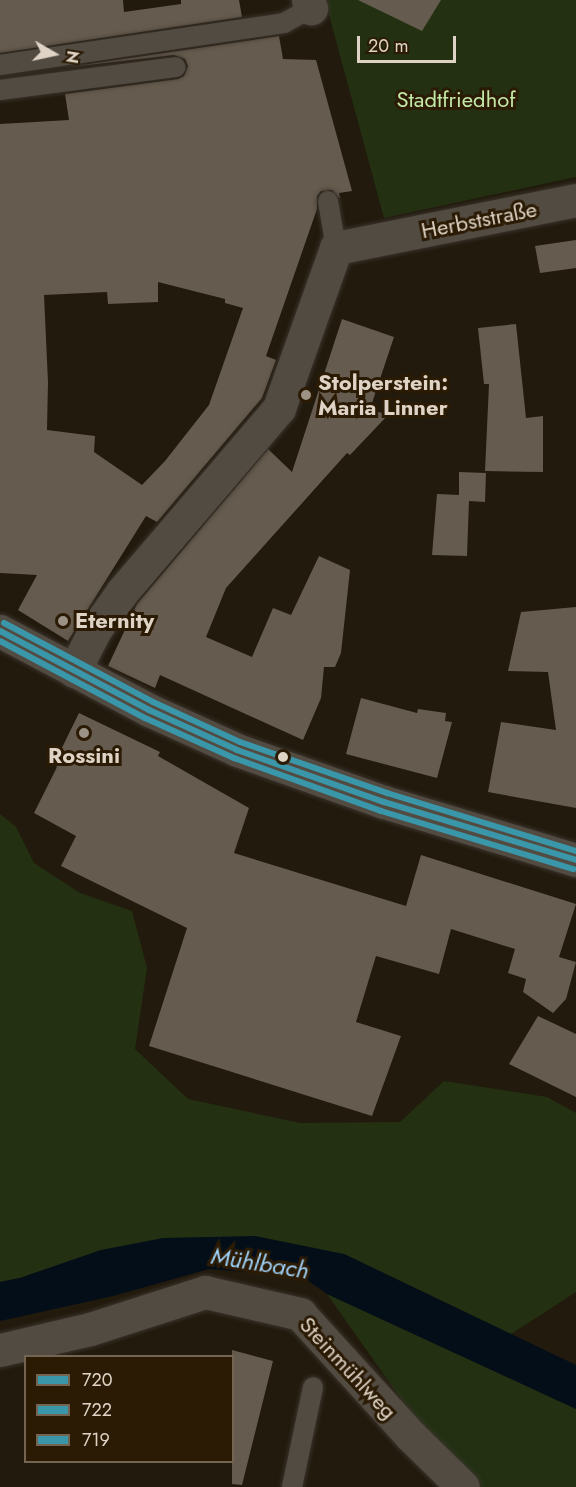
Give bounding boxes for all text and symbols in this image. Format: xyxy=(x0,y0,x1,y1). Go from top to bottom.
north arrow xyxy=(24,24,84,84)
scale bar xyxy=(360,24,459,62)
text: 20 m xyxy=(368,33,408,59)
text: N xyxy=(60,49,85,65)
park label: Stadtfriedhof xyxy=(396,87,516,113)
street label: Herbststraße xyxy=(419,196,539,244)
place label: Stolperstein: Maria Linner xyxy=(318,369,448,420)
marker: Stolperstein: Maria Linner xyxy=(299,388,313,402)
place label: Eternity xyxy=(75,608,154,634)
marker: Eternity xyxy=(56,614,70,628)
marker: Rossini xyxy=(77,726,91,740)
place label: Rossini xyxy=(48,743,120,769)
unlabelled marker xyxy=(277,751,289,763)
water label: Mühlbach xyxy=(209,1241,311,1285)
street label: Steinmühlweg xyxy=(294,1312,402,1424)
legend xyxy=(24,1355,234,1463)
text: 720 xyxy=(82,1367,113,1393)
text: 722 xyxy=(82,1397,112,1423)
text: 719 xyxy=(82,1427,110,1453)

